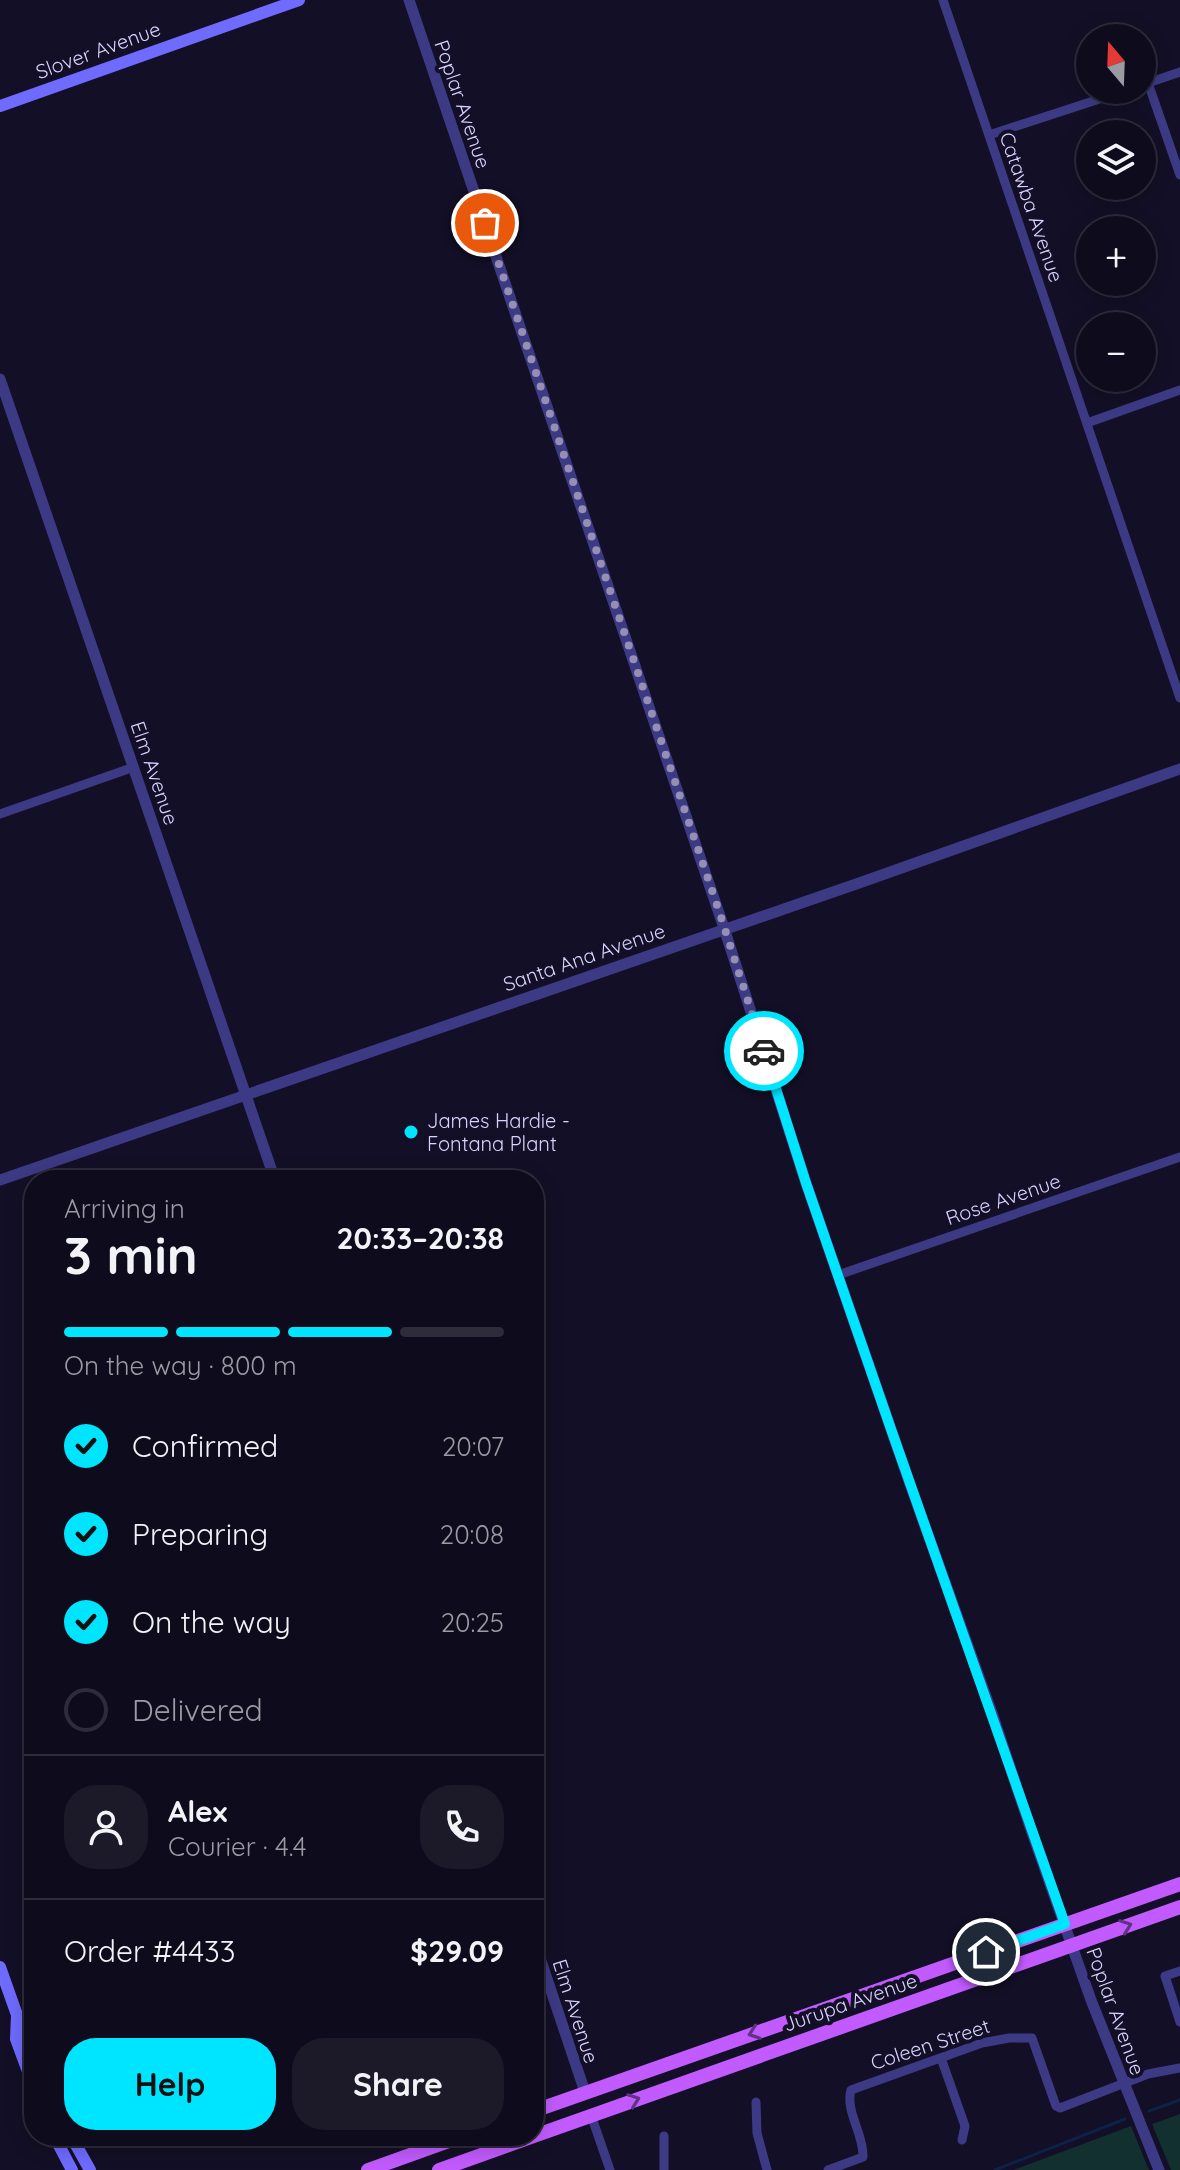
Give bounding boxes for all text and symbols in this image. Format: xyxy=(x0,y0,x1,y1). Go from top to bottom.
street label: Slover Avenue xyxy=(32,16,164,84)
north arrow xyxy=(1076,24,1156,104)
map controls xyxy=(1076,24,1156,392)
street label: Poplar Avenue xyxy=(429,36,497,172)
button: layers xyxy=(1076,120,1156,200)
street label: Catawba Avenue xyxy=(995,129,1069,285)
pin xyxy=(451,189,519,257)
icon: bag xyxy=(463,201,507,245)
button: + xyxy=(1076,216,1156,296)
button: − xyxy=(1076,312,1156,392)
street label: Elm Avenue xyxy=(126,718,184,828)
street label: Santa Ana Avenue xyxy=(500,918,668,996)
courier xyxy=(724,1011,804,1091)
icon: car xyxy=(742,1029,786,1073)
place label: James Hardie - Fontana Plant xyxy=(427,1108,570,1156)
marker: James Hardie - Fontana Plant xyxy=(402,1123,420,1141)
street label: Rose Avenue xyxy=(942,1168,1064,1230)
text: Arriving in xyxy=(64,1192,185,1225)
text: 20:33–20:38 xyxy=(336,1219,504,1257)
text: 3 min xyxy=(64,1222,198,1287)
text: On the way · 800 m xyxy=(64,1349,297,1382)
icon: check xyxy=(64,1424,108,1468)
text: Confirmed xyxy=(132,1427,278,1465)
text: 20:07 xyxy=(442,1430,504,1463)
icon: check xyxy=(64,1512,108,1556)
text: Preparing xyxy=(132,1515,268,1553)
text: 20:08 xyxy=(440,1518,504,1551)
icon: check xyxy=(64,1600,108,1644)
text: On the way xyxy=(132,1603,291,1641)
text: 20:25 xyxy=(441,1606,504,1639)
text: Delivered xyxy=(132,1691,263,1729)
button: person xyxy=(64,1785,148,1869)
button: phone xyxy=(420,1785,504,1869)
text: Alex xyxy=(168,1792,227,1830)
text: Courier · 4.4 xyxy=(168,1830,306,1863)
pin xyxy=(952,1918,1020,1986)
one-way arrow xyxy=(1118,1919,1132,1936)
icon: home xyxy=(964,1930,1008,1974)
text: Order #4433 xyxy=(64,1932,235,1970)
text: $29.09 xyxy=(410,1932,504,1970)
street label: Poplar Avenue xyxy=(1081,1944,1151,2078)
street label: Elm Avenue xyxy=(547,1956,605,2066)
street label: Jurupa Avenue xyxy=(780,1967,920,2037)
street label: Coleen Street xyxy=(867,2013,993,2075)
one-way arrow xyxy=(748,2024,762,2040)
button: Help xyxy=(64,2038,276,2130)
button: Share xyxy=(292,2038,504,2130)
one-way arrow xyxy=(626,2093,640,2110)

